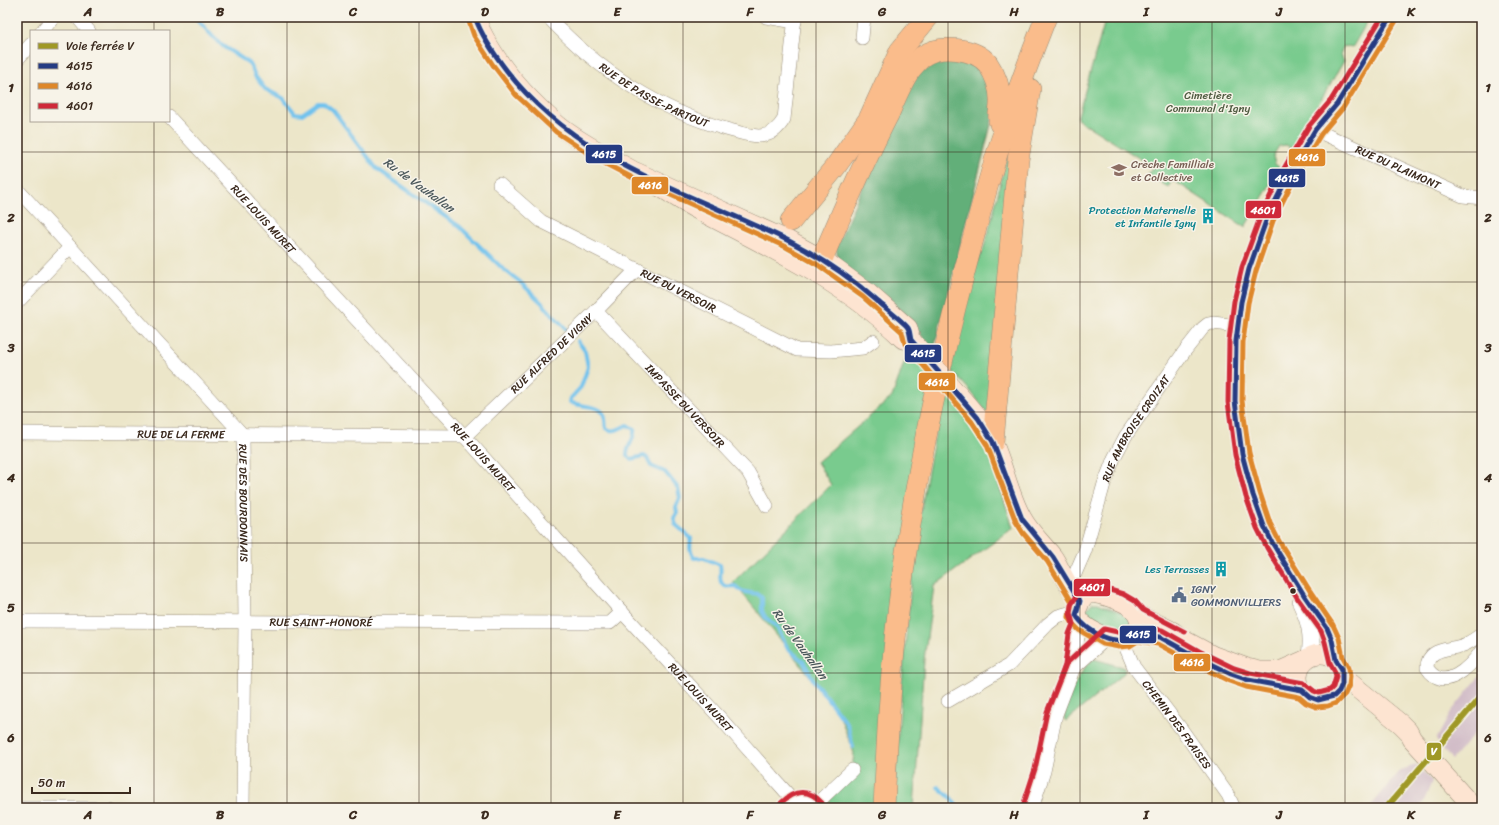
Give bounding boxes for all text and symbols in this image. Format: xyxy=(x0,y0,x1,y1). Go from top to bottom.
text: A xyxy=(83,0,92,23)
text: B xyxy=(216,0,225,23)
text: C xyxy=(348,0,358,23)
text: D xyxy=(481,0,489,23)
text: E xyxy=(613,0,622,23)
text: F xyxy=(745,0,754,23)
text: G xyxy=(877,0,887,23)
text: H xyxy=(1008,0,1019,23)
text: I xyxy=(1142,0,1150,23)
text: J xyxy=(1275,0,1283,23)
text: K xyxy=(1406,0,1416,23)
legend xyxy=(30,30,170,122)
text: Voie ferrée V xyxy=(66,35,135,57)
text: 4615 xyxy=(66,55,93,77)
street label: RUE DE PASSE-PARTOUT xyxy=(595,58,712,133)
text: 4616 xyxy=(66,75,92,97)
text: 1 xyxy=(8,76,14,99)
text: 1 xyxy=(1485,76,1491,99)
park label: Cimetière Communal d'Igny xyxy=(1166,86,1250,118)
text: 4601 xyxy=(66,95,93,117)
street label: RUE DU PLAIMONT xyxy=(1352,140,1445,195)
line badge: 4615 xyxy=(585,144,623,164)
text: 4615 xyxy=(591,145,617,164)
line badge: 4616 xyxy=(1288,148,1326,167)
text: 4616 xyxy=(1294,148,1319,167)
water label: Ru de Vauhallan xyxy=(379,152,461,219)
place label: Crèche Familliale et Collective xyxy=(1131,155,1215,187)
school or university icon: Crèche Familliale et Collective xyxy=(1110,161,1128,179)
line badge: 4615 xyxy=(1268,168,1306,188)
text: 4615 xyxy=(1274,169,1300,188)
line badge: 4616 xyxy=(631,176,669,195)
text: 4616 xyxy=(637,176,662,195)
street label: RUE LOUIS MURET xyxy=(226,180,301,259)
line badge: 4601 xyxy=(1245,200,1282,219)
place label: Protection Maternelle et Infantile Igny xyxy=(1089,201,1196,233)
text: 4601 xyxy=(1250,201,1276,220)
text: 2 xyxy=(6,206,15,229)
text: 2 xyxy=(1483,206,1492,229)
building icon: Protection Maternelle et Infantile Igny xyxy=(1199,207,1217,225)
street label: RUE DU VERSOIR xyxy=(637,264,720,318)
street label: RUE ALFRED DE VIGNY xyxy=(506,308,599,398)
text: 3 xyxy=(6,336,15,359)
text: 3 xyxy=(1483,336,1492,359)
line badge: 4615 xyxy=(904,344,942,363)
text: 4615 xyxy=(910,344,936,363)
street label: IMPASSE DU VERSOIR xyxy=(640,359,730,453)
street label: RUE AMBROISE CROIZAT xyxy=(1097,371,1176,485)
line badge: 4616 xyxy=(918,372,956,391)
text: 4616 xyxy=(924,373,949,392)
street label: RUE LOUIS MURET xyxy=(446,418,520,497)
street label: RUE DE LA FERME xyxy=(137,425,226,444)
street label: RUE DES BOURDONNAIS xyxy=(233,444,253,562)
text: 4 xyxy=(6,466,16,489)
text: 4 xyxy=(1483,466,1493,489)
place label: Les Terrasses xyxy=(1145,560,1209,579)
building icon: Les Terrasses xyxy=(1212,560,1230,578)
line badge: 4601 xyxy=(1073,578,1111,597)
text: 4601 xyxy=(1079,578,1105,597)
place label: IGNY GOMMONVILLIERS xyxy=(1190,580,1281,612)
public building icon: IGNY GOMMONVILLIERS xyxy=(1170,586,1188,604)
unlabelled marker xyxy=(1288,586,1298,596)
text: 5 xyxy=(7,596,15,619)
text: 5 xyxy=(1484,596,1492,619)
water label: Ru de Vauhallan xyxy=(767,604,834,686)
street label: RUE SAINT-HONORÉ xyxy=(269,613,373,632)
line badge: 4615 xyxy=(1119,625,1157,644)
text: 4615 xyxy=(1125,625,1151,644)
line badge: 4616 xyxy=(1173,653,1211,672)
text: 4616 xyxy=(1179,653,1204,672)
street label: RUE LOUIS MURET xyxy=(663,658,738,737)
street label: CHEMIN DES FRAISES xyxy=(1137,676,1216,774)
text: 6 xyxy=(6,726,15,749)
text: 6 xyxy=(1483,726,1492,749)
line badge: V xyxy=(1426,742,1442,761)
text: V xyxy=(1431,742,1438,761)
scale bar xyxy=(32,769,130,795)
text: 50 m xyxy=(38,772,65,794)
text: A xyxy=(83,803,92,825)
text: B xyxy=(216,803,225,825)
text: C xyxy=(348,803,358,825)
text: D xyxy=(481,803,489,825)
text: E xyxy=(613,803,622,825)
text: F xyxy=(745,803,754,825)
text: G xyxy=(877,803,887,825)
text: H xyxy=(1008,803,1019,825)
text: I xyxy=(1142,803,1150,825)
text: J xyxy=(1275,803,1283,825)
text: K xyxy=(1406,803,1416,825)

